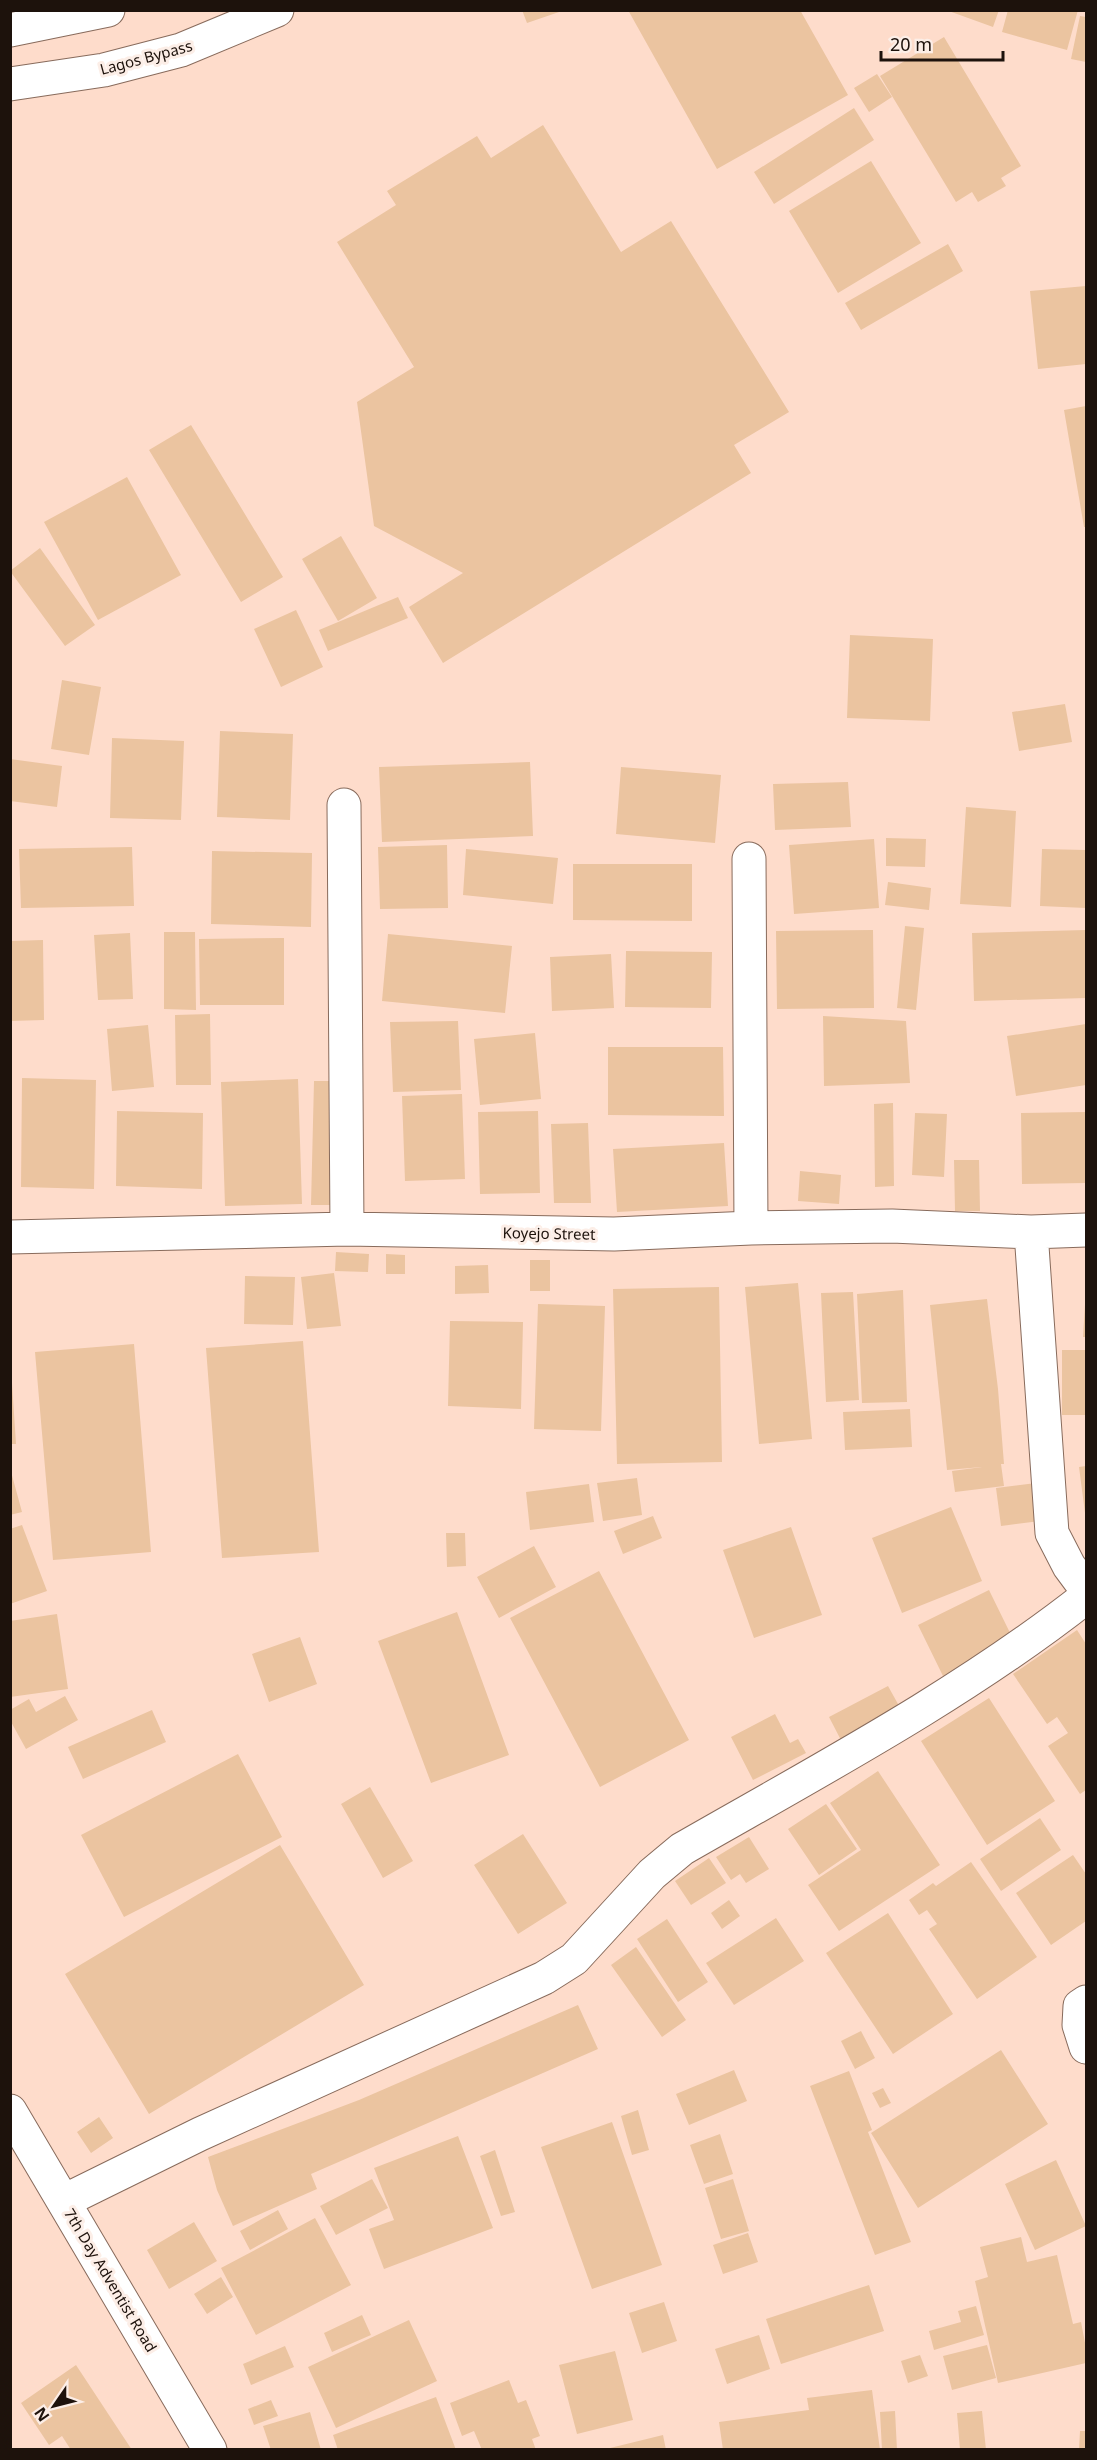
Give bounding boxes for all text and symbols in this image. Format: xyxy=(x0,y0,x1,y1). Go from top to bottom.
scale bar xyxy=(881,24,1002,62)
text: 20 m xyxy=(890,32,932,56)
street label: Lagos Bypass xyxy=(97,35,195,79)
street label: Koyejo Street xyxy=(502,1222,596,1244)
street label: 7th Day Adventist Road xyxy=(60,2205,162,2355)
north arrow xyxy=(24,2376,84,2436)
text: N xyxy=(29,2403,54,2426)

